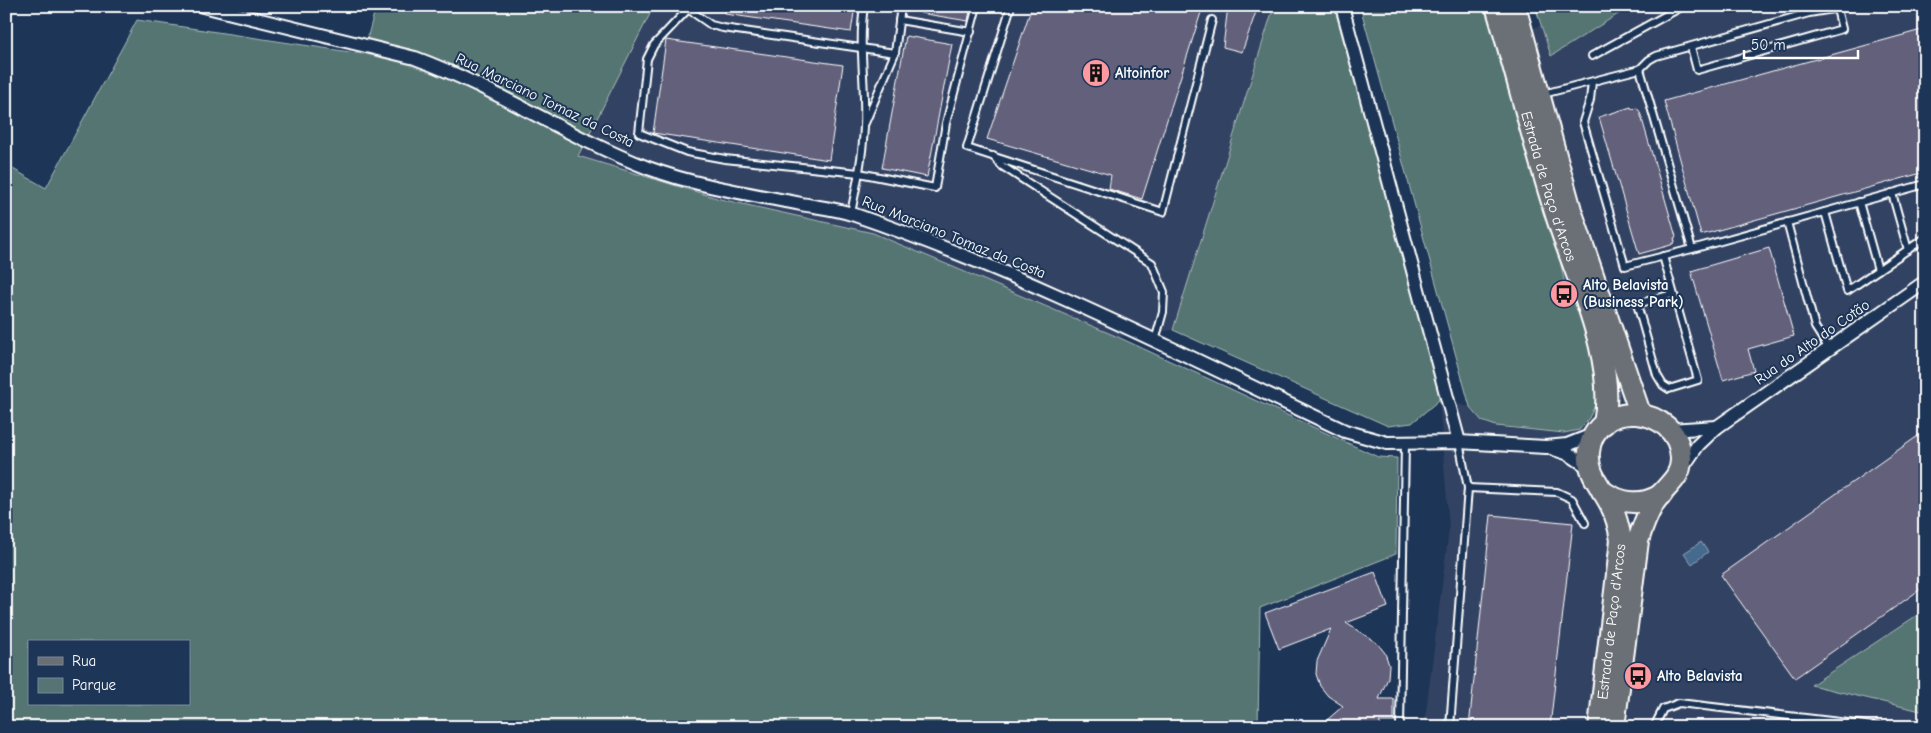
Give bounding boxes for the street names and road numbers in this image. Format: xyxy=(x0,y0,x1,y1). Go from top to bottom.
street label: Rua Marciano Tomaz da Costa xyxy=(453,49,637,151)
street label: Estrada de Paço d'Arcos xyxy=(1517,109,1580,264)
street label: Rua Marciano Tomaz da Costa xyxy=(860,192,1048,282)
street label: Rua do Alto do Cotão xyxy=(1751,295,1873,389)
street label: Estrada de Paço d'Arcos xyxy=(1593,543,1629,700)

